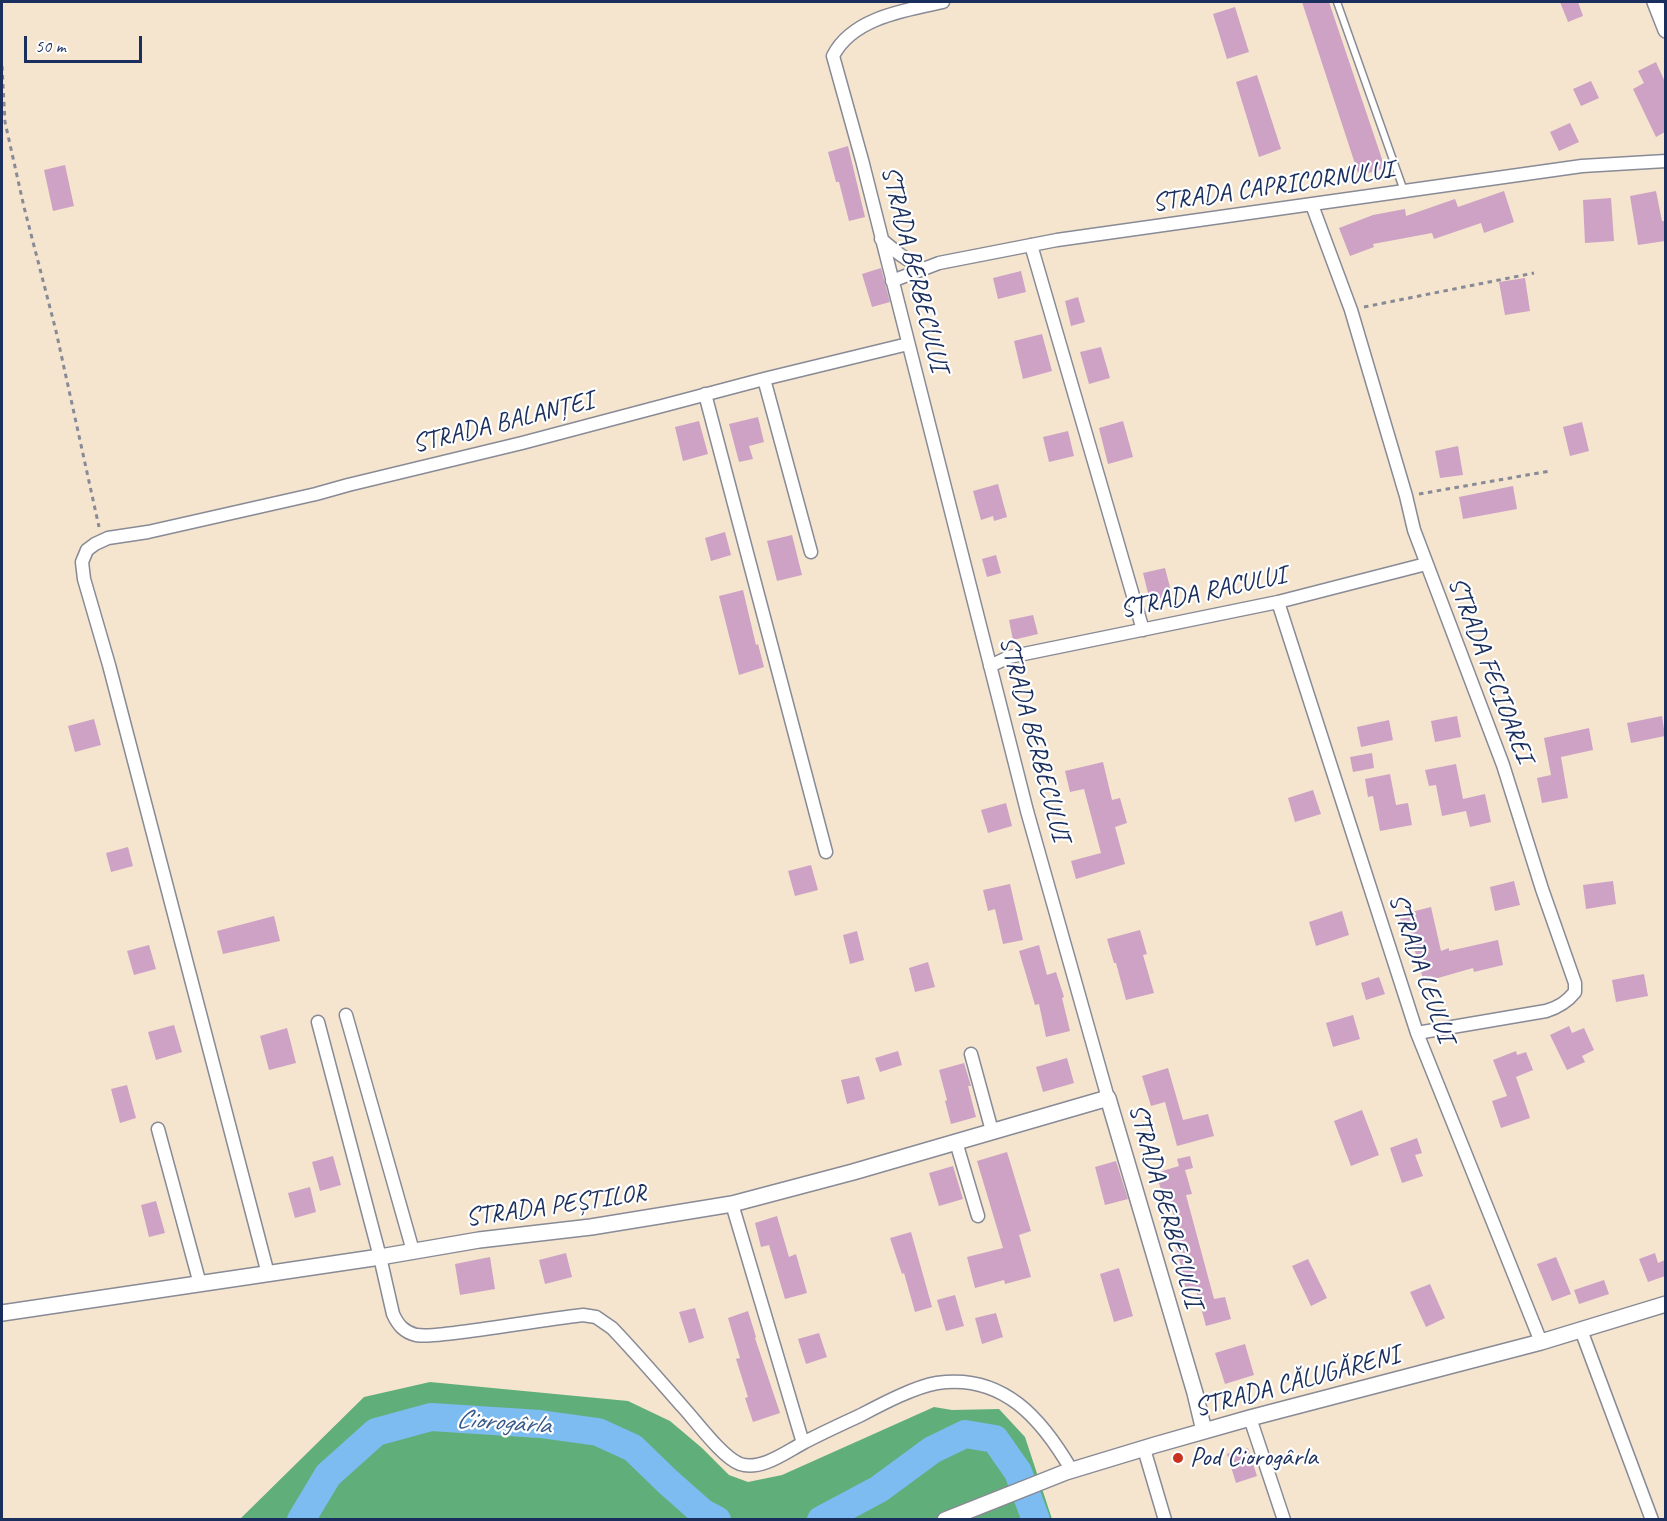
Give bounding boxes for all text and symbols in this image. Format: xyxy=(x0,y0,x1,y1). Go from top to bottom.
scale bar xyxy=(27,24,146,62)
text: 50 m xyxy=(35,35,66,57)
street label: STRADA CAPRICORNULUI xyxy=(1150,155,1396,219)
street label: STRADA BERBECULUI xyxy=(873,163,955,375)
street label: STRADA BALANȚEI xyxy=(409,385,597,461)
street label: STRADA RACULUI xyxy=(1117,560,1289,626)
street label: STRADA FECIOAREI xyxy=(1440,573,1540,767)
street label: STRADA BERBECULUI xyxy=(992,633,1076,845)
street label: STRADA LEULUI xyxy=(1381,890,1461,1046)
street label: STRADA BERBECULUI xyxy=(1121,1101,1209,1311)
street label: STRADA PEȘTILOR xyxy=(464,1178,648,1234)
street label: STRADA CĂLUGĂRENI xyxy=(1191,1340,1403,1424)
water label: Ciorogârla xyxy=(455,1404,551,1442)
place label: Pod Ciorogârla xyxy=(1190,1442,1318,1474)
marker: Pod Ciorogârla xyxy=(1171,1451,1185,1465)

